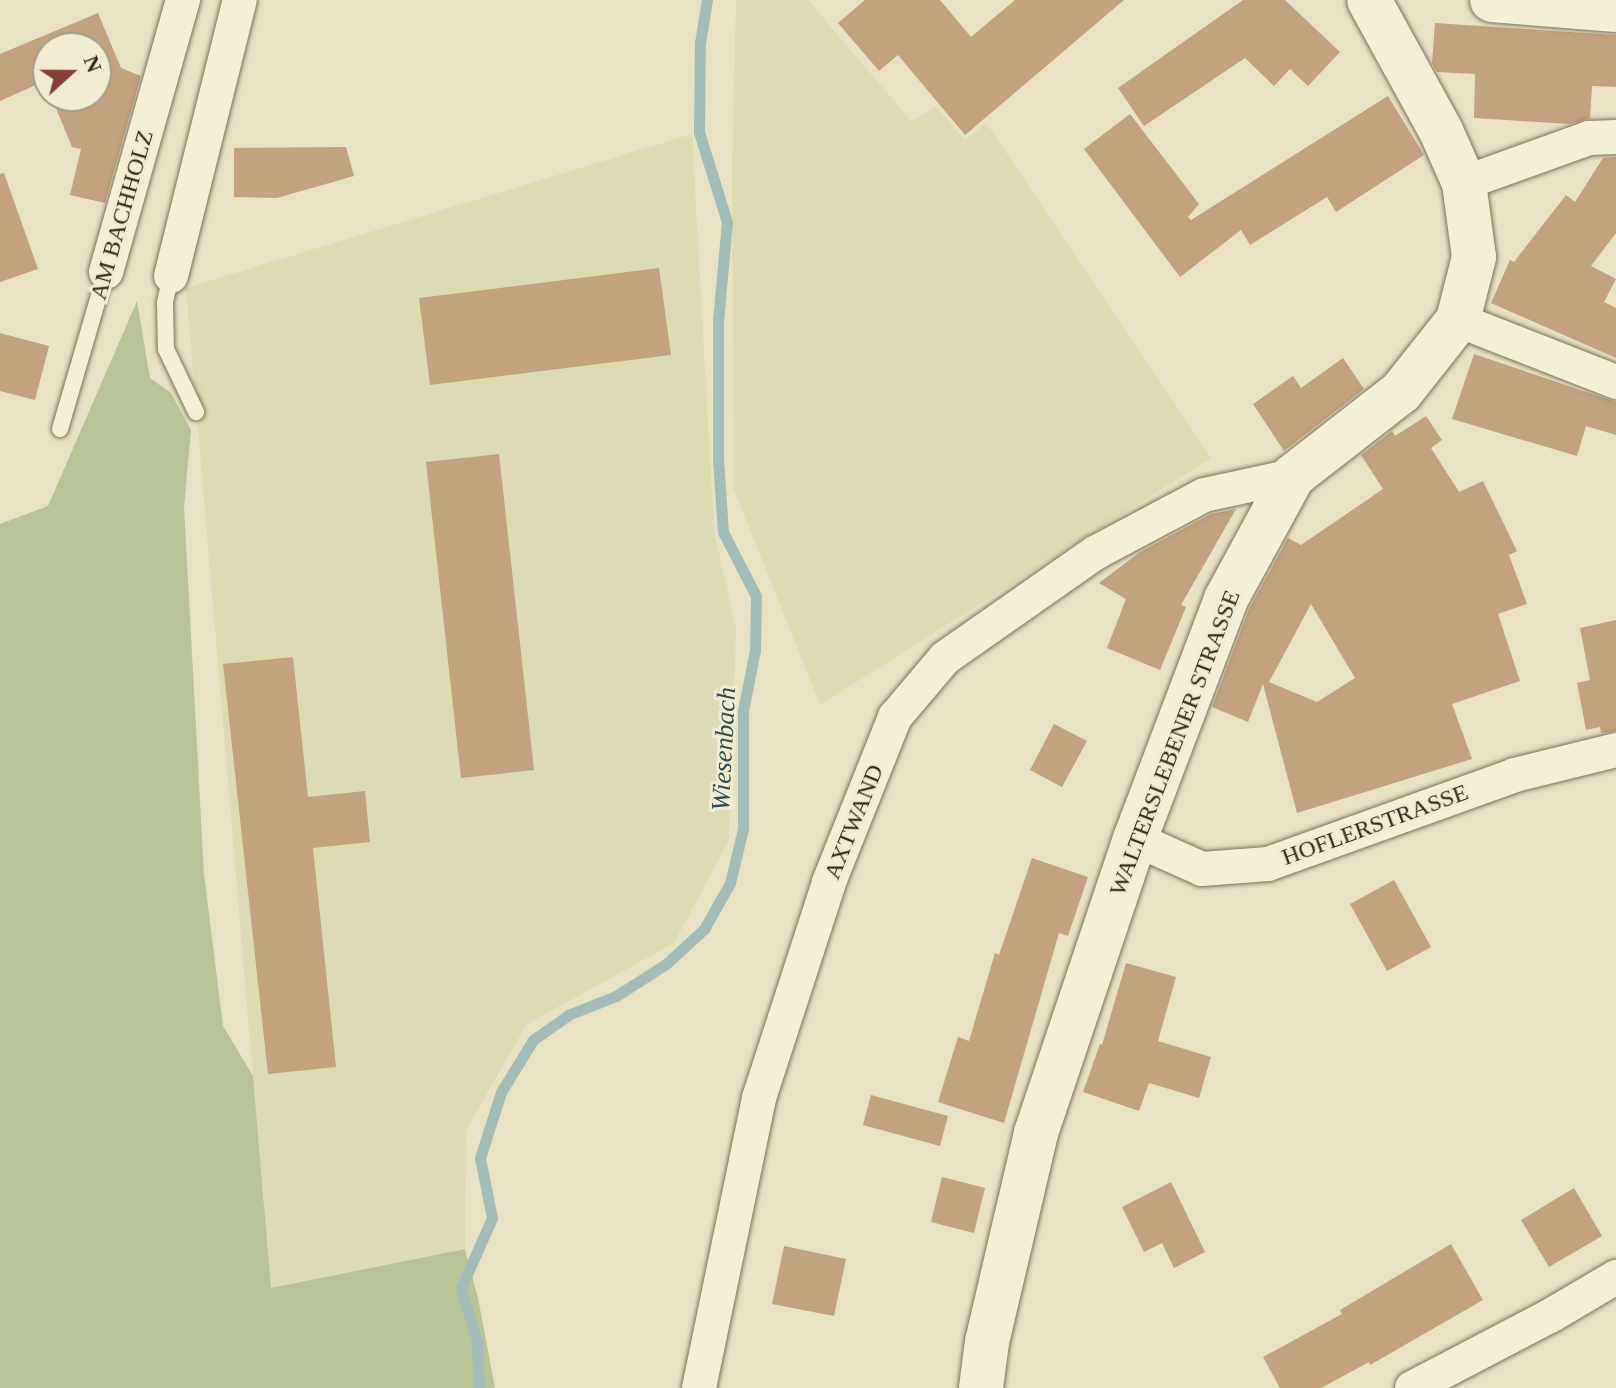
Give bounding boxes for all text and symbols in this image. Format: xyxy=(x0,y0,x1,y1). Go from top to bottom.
north arrow xyxy=(32,32,112,112)
text: N xyxy=(78,52,108,76)
street label: AM BACHHOLZ xyxy=(84,127,160,303)
street label: WALTERSLEBENER STRASSE xyxy=(1103,586,1247,900)
water label: Wiesenbach xyxy=(705,686,743,812)
street label: AXTWAND xyxy=(818,760,890,884)
street label: HOFLERSTRASSE xyxy=(1278,778,1472,872)

